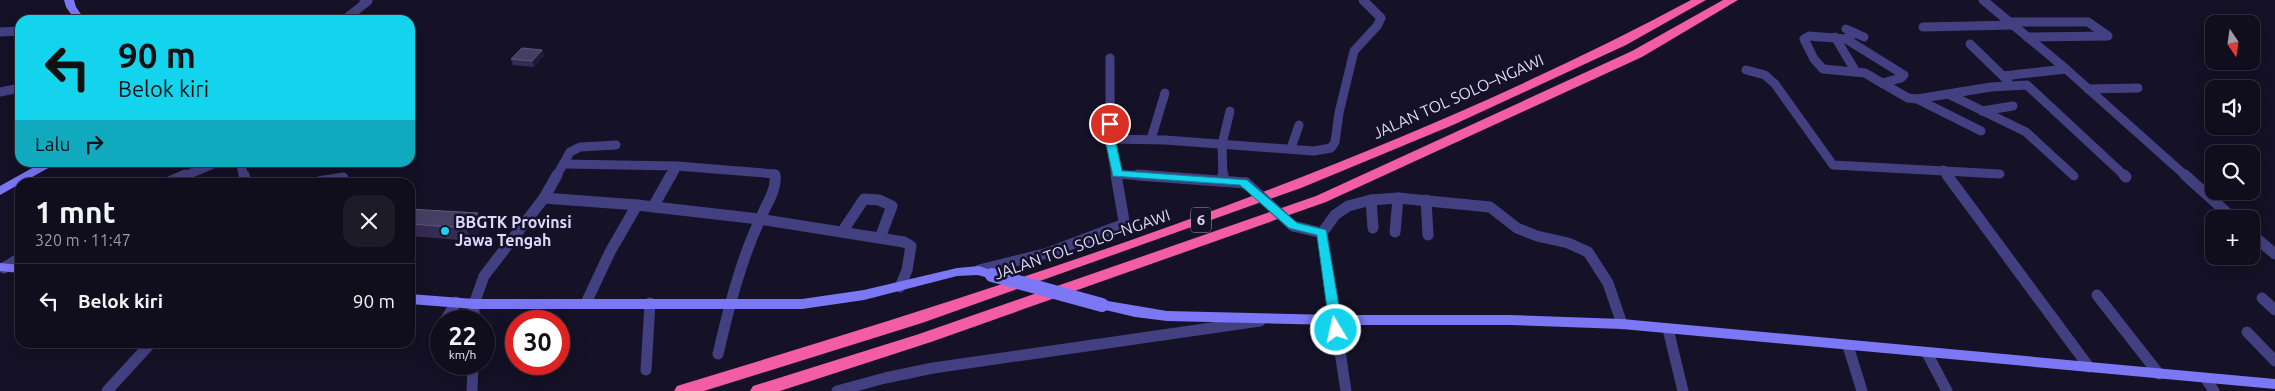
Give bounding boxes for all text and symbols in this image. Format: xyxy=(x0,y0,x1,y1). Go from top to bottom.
north arrow xyxy=(2205,15,2260,70)
map controls xyxy=(2205,15,2260,265)
icon: left xyxy=(35,35,100,100)
text: 90 m xyxy=(118,35,196,75)
street label: JALAN TOL SOLO–NGAWI xyxy=(1370,50,1546,142)
text: Belok kiri xyxy=(118,76,209,101)
button: sound xyxy=(2205,80,2260,135)
pin xyxy=(1089,103,1131,145)
icon: arrive xyxy=(1096,110,1124,138)
icon: right xyxy=(80,130,108,158)
text: Lalu xyxy=(35,133,70,155)
button: search xyxy=(2205,145,2260,200)
text: 1 mnt xyxy=(35,195,115,229)
button: close xyxy=(343,195,395,247)
street label: JALAN TOL SOLO–NGAWI xyxy=(992,205,1172,283)
road number: 6 xyxy=(1191,208,1211,232)
button: + xyxy=(2205,210,2260,265)
place label: BBGTK Provinsi Jawa Tengah xyxy=(455,213,572,249)
marker: BBGTK Provinsi Jawa Tengah xyxy=(439,225,451,237)
text: 320 m · 11:47 xyxy=(35,231,131,249)
icon: left xyxy=(35,287,63,315)
text: Belok kiri xyxy=(78,290,163,312)
text: 90 m xyxy=(353,290,395,312)
position arrow xyxy=(1309,303,1361,355)
speed limit sign: 30 xyxy=(505,310,570,375)
text: 22 xyxy=(448,322,477,350)
text: km/h xyxy=(449,348,476,361)

